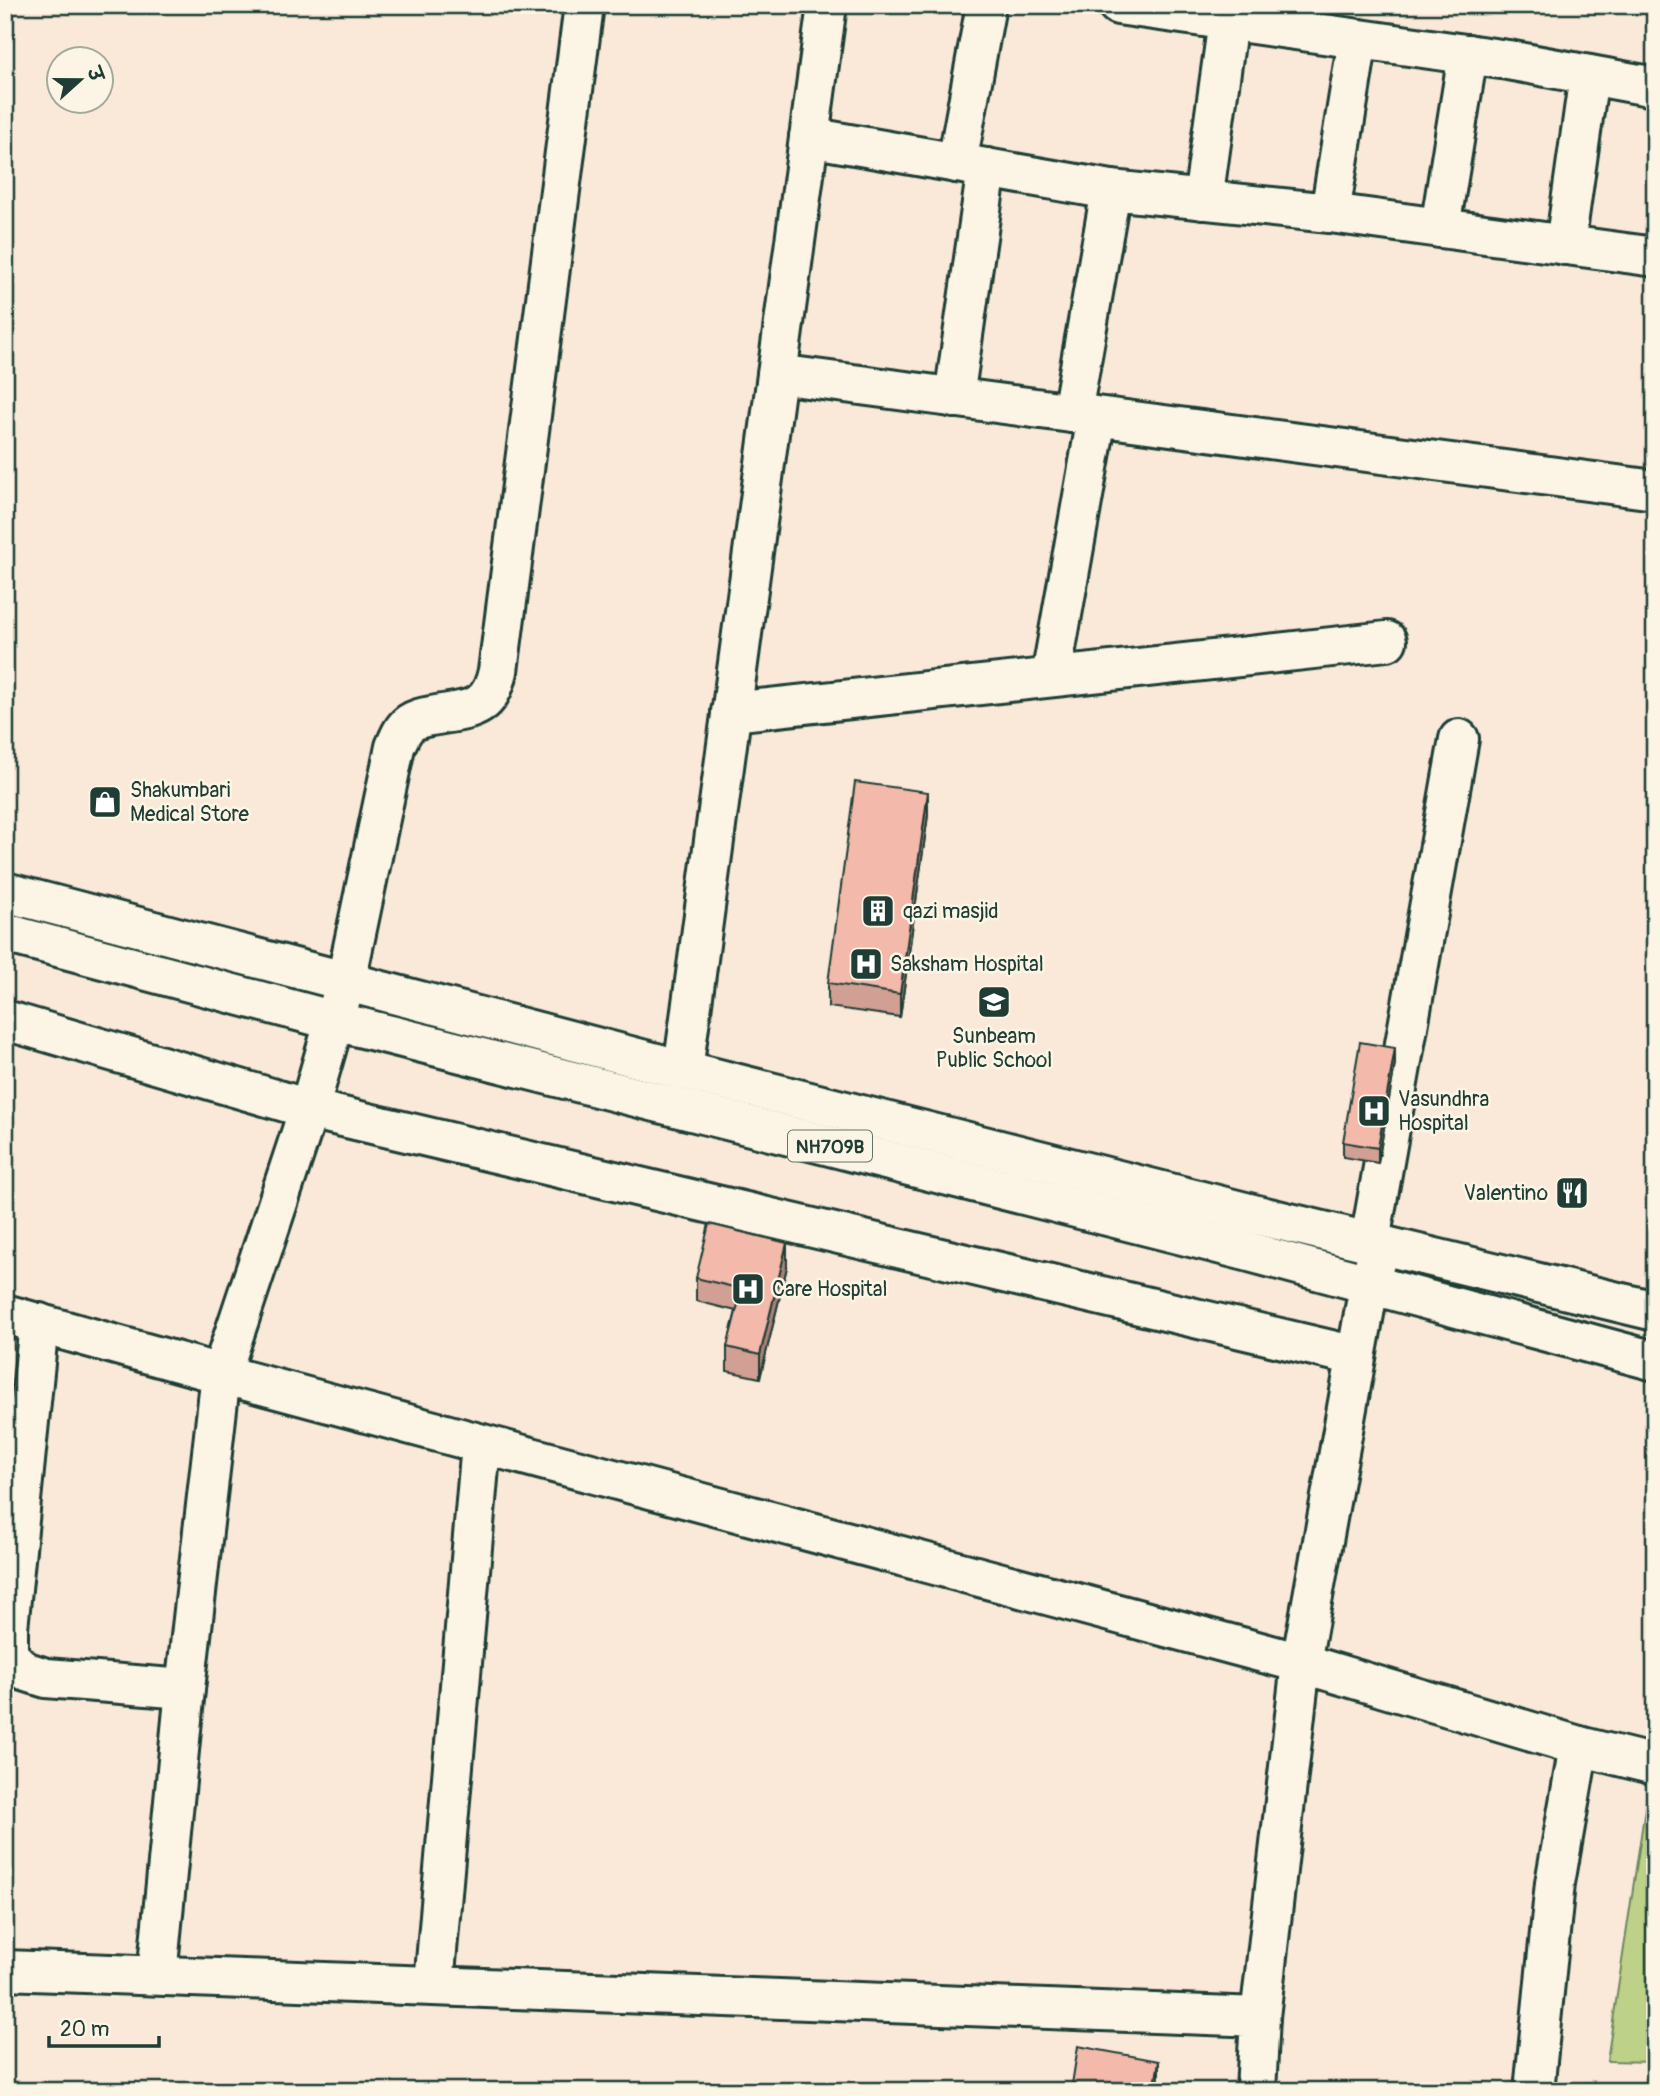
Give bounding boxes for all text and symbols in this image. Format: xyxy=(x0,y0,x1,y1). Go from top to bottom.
north arrow xyxy=(46,46,116,116)
text: उ xyxy=(81,62,109,87)
place label: Shakumbari Medical Store xyxy=(130,777,250,828)
shop icon: Shakumbari Medical Store xyxy=(86,783,124,821)
building icon: qazi masjid xyxy=(859,892,897,930)
place label: qazi masjid xyxy=(903,898,999,925)
hospital icon: Saksham Hospital xyxy=(847,945,885,983)
place label: Saksham Hospital xyxy=(890,951,1044,978)
school or university icon: Sunbeam Public School xyxy=(975,983,1013,1021)
place label: Sunbeam Public School xyxy=(936,1023,1052,1074)
place label: Vasundhra Hospital xyxy=(1398,1086,1489,1137)
hospital icon: Vasundhra Hospital xyxy=(1355,1092,1393,1130)
road number: NH709B xyxy=(788,1130,872,1162)
restaurant icon: Valentino xyxy=(1553,1174,1591,1212)
place label: Valentino xyxy=(1463,1180,1548,1207)
hospital icon: Care Hospital xyxy=(729,1270,767,1308)
place label: Care Hospital xyxy=(772,1276,888,1303)
scale bar xyxy=(49,2005,159,2049)
text: 20 m xyxy=(60,2016,109,2043)

